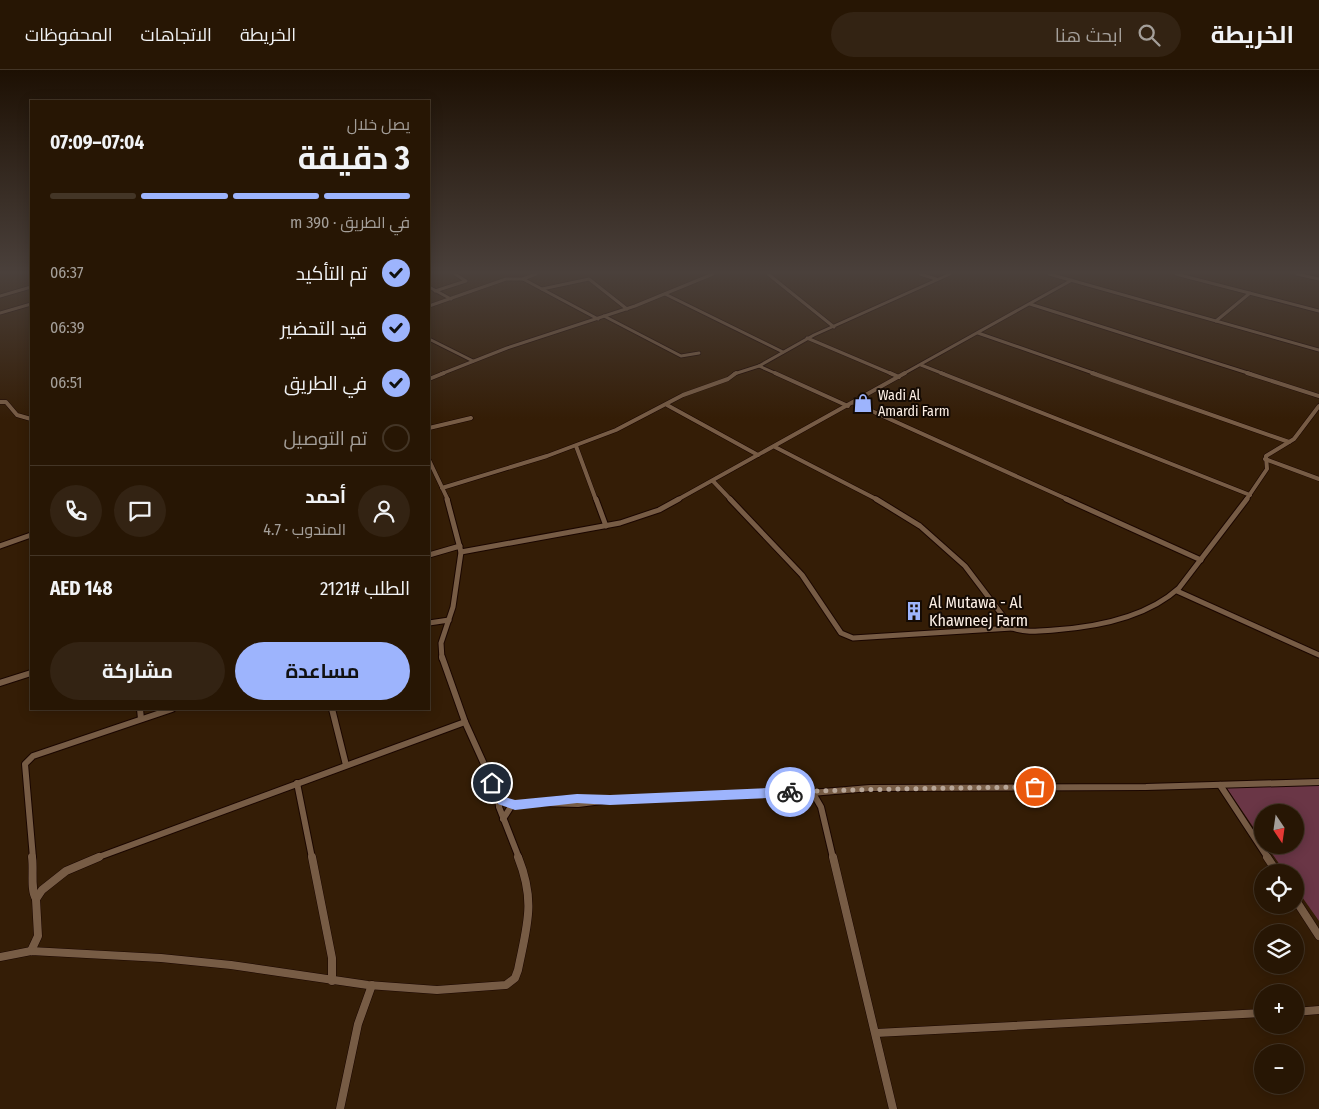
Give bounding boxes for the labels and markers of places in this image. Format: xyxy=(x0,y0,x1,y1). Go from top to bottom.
place label: Wadi Al Amardi Farm xyxy=(878,387,950,420)
shop icon: Wadi Al Amardi Farm xyxy=(852,392,874,414)
place label: Al Mutawa - Al Khawneej Farm xyxy=(929,593,1028,630)
building icon: Al Mutawa - Al Khawneej Farm xyxy=(903,600,925,622)
pin xyxy=(471,762,513,804)
pin xyxy=(1014,766,1056,808)

